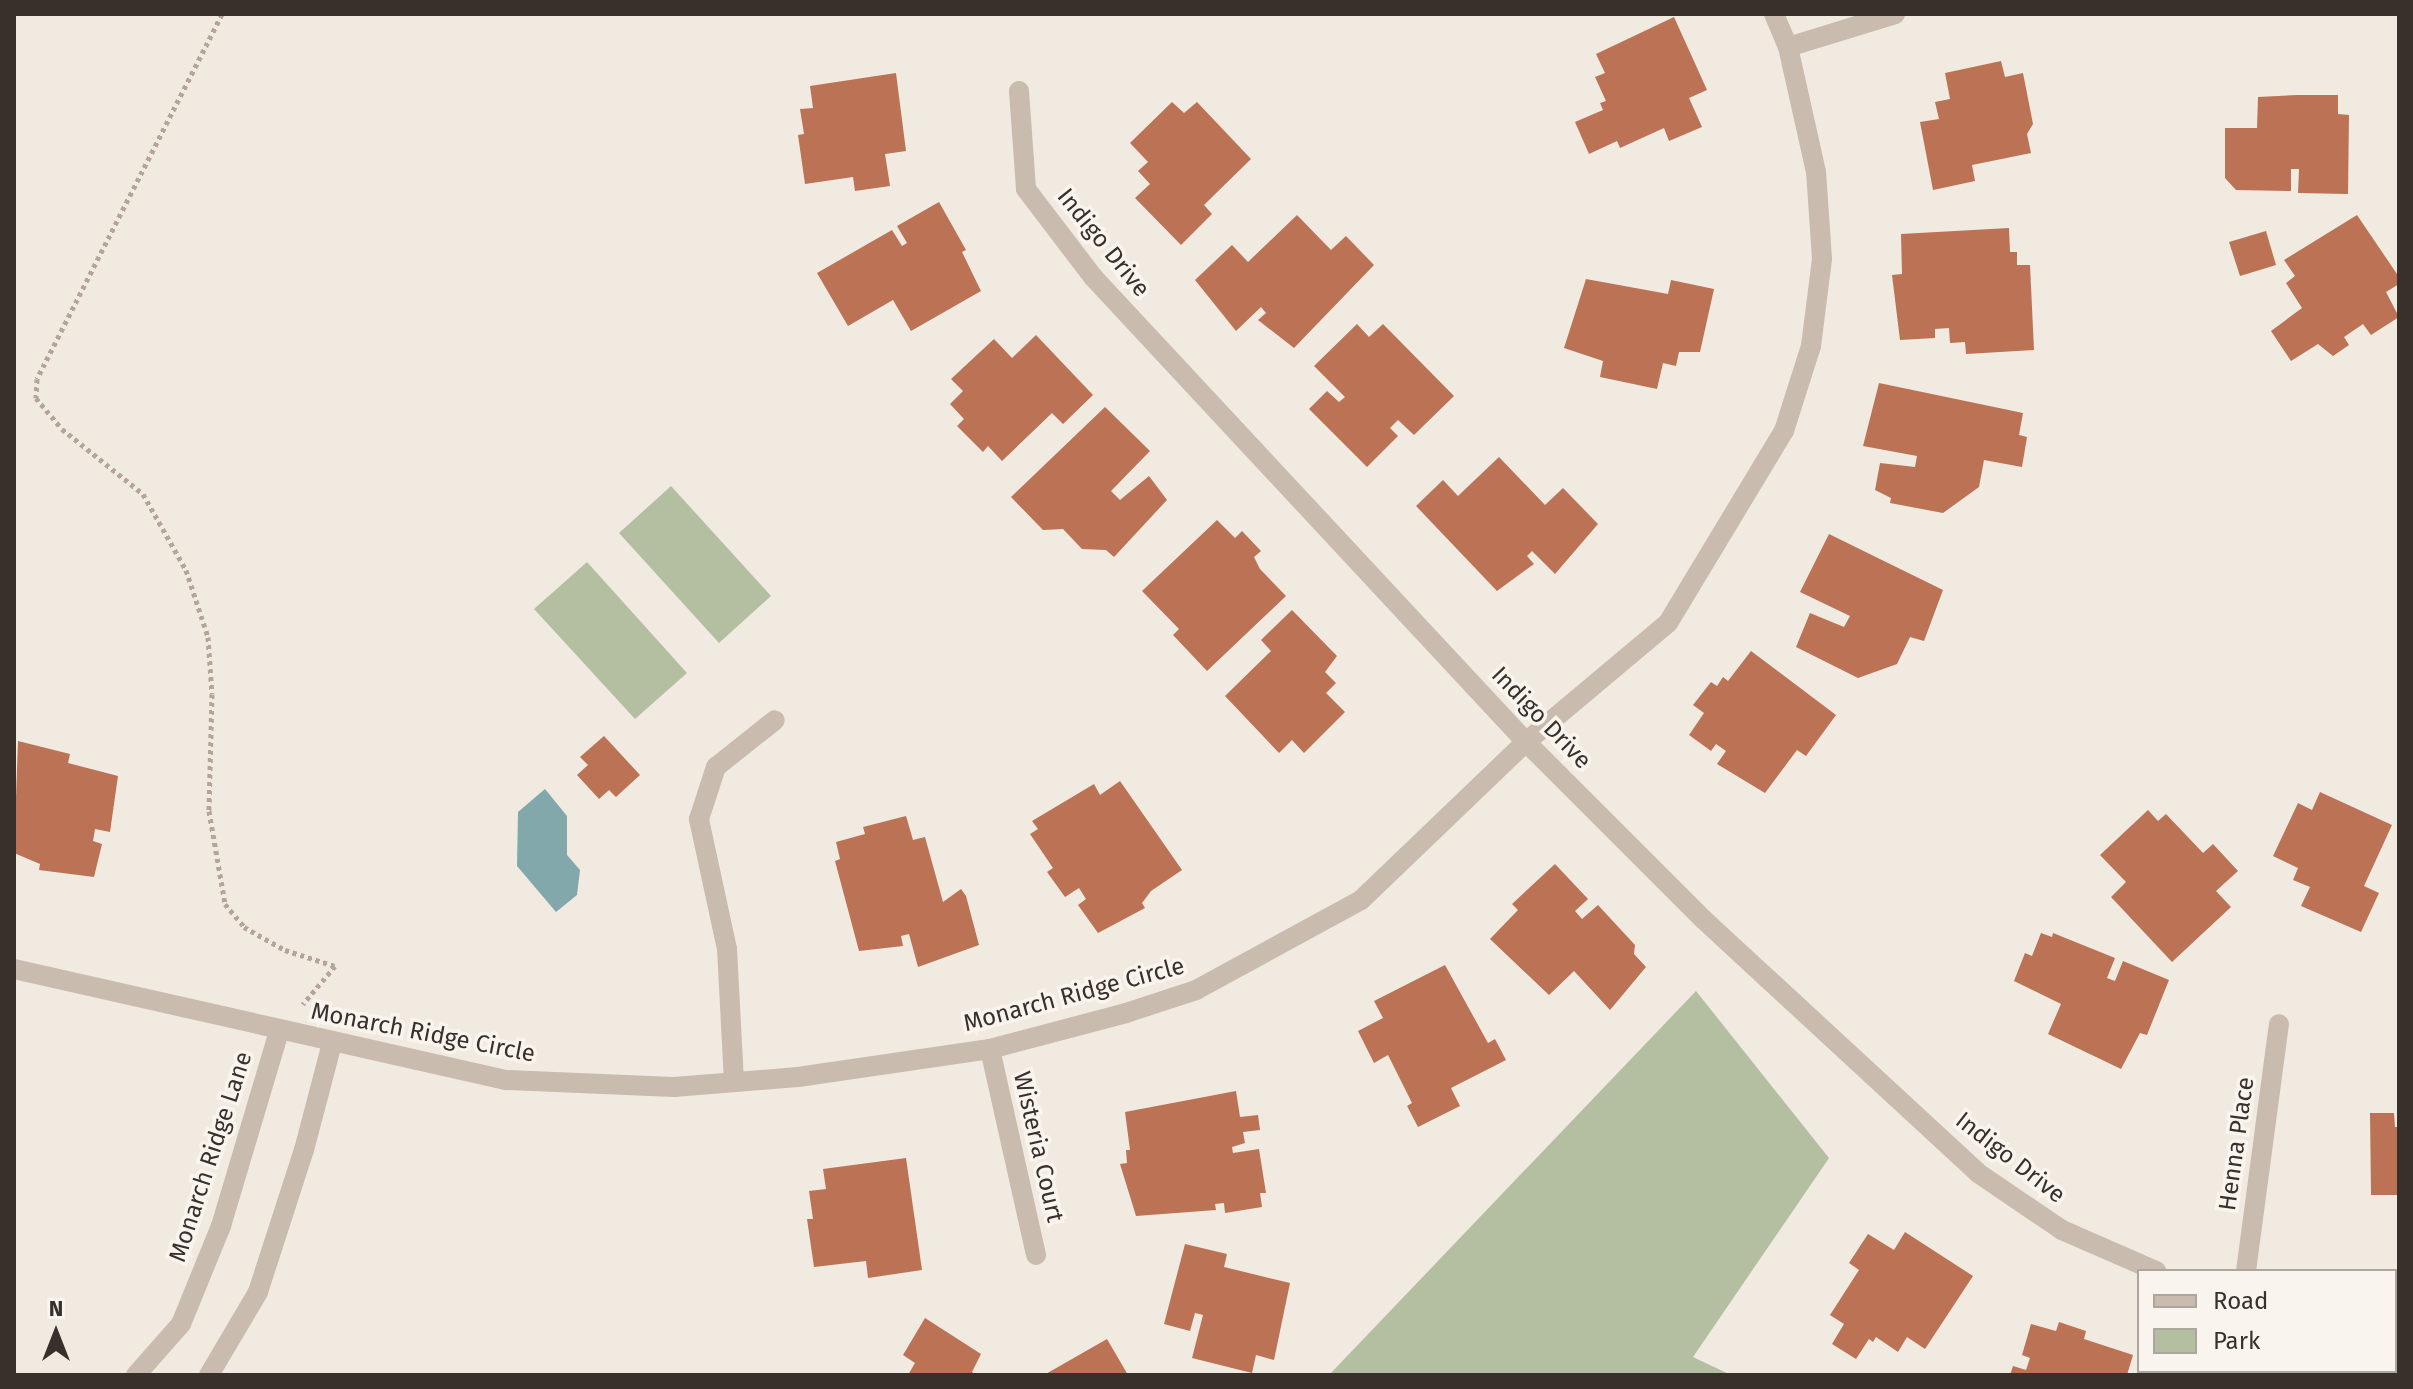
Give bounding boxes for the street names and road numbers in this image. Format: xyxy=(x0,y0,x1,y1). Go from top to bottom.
street label: Indigo Drive xyxy=(1051,183,1155,303)
street label: Indigo Drive xyxy=(1485,661,1597,775)
street label: Monarch Ridge Circle xyxy=(960,952,1188,1038)
street label: Monarch Ridge Circle xyxy=(309,997,537,1069)
street label: Monarch Ridge Lane xyxy=(163,1048,259,1266)
street label: Wisteria Court xyxy=(1007,1069,1069,1225)
street label: Henna Place xyxy=(2213,1075,2261,1213)
street label: Indigo Drive xyxy=(1950,1106,2070,1210)

